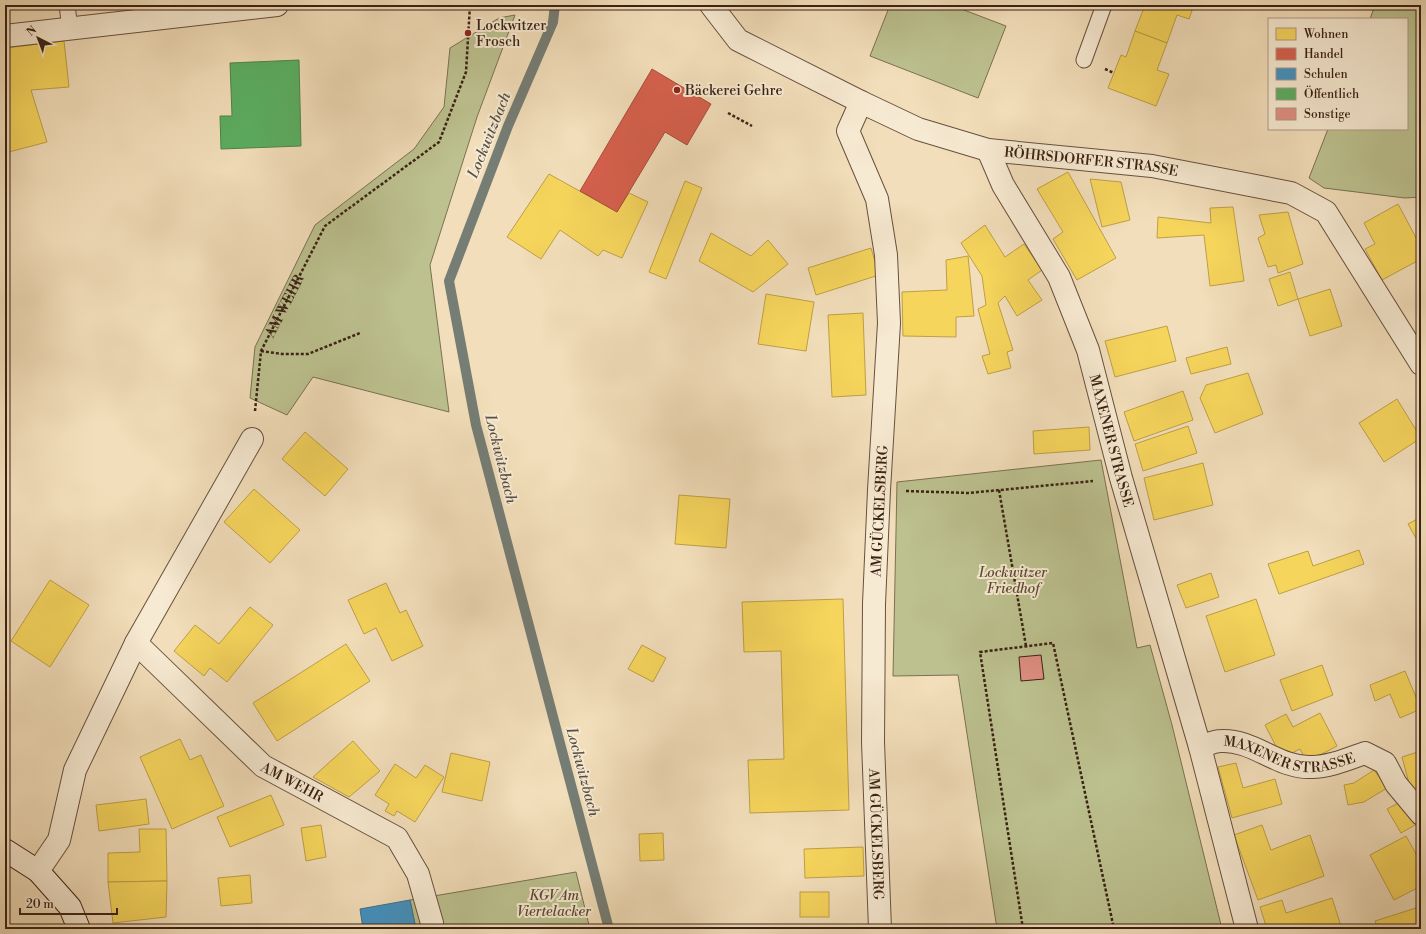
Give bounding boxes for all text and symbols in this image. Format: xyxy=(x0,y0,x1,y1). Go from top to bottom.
place label: Lockwitzer Frosch xyxy=(476,17,546,51)
north arrow xyxy=(18,18,58,58)
legend xyxy=(1268,18,1408,130)
text: N xyxy=(24,23,40,39)
text: Wohnen xyxy=(1303,27,1348,42)
marker: Lockwitzer Frosch xyxy=(463,28,473,38)
text: Handel xyxy=(1304,47,1344,62)
text: Schulen xyxy=(1304,67,1348,82)
place label: Bäckerei Gehre xyxy=(684,82,783,100)
marker: Bäckerei Gehre xyxy=(672,85,682,95)
text: Öffentlich xyxy=(1304,85,1359,102)
water label: Lockwitzbach xyxy=(463,89,516,182)
text: Sonstige xyxy=(1304,107,1350,122)
street label: RÖHRSDORFER STRASSE xyxy=(1003,143,1180,181)
street label: AM WEHR xyxy=(261,272,309,342)
street label: MAXENER STRASSE xyxy=(1085,373,1137,509)
water label: Lockwitzbach xyxy=(480,412,521,506)
street label: AM GÜCKELSBERG xyxy=(866,444,892,578)
park label: Lockwitzer Friedhof xyxy=(978,564,1048,598)
water label: Lockwitzbach xyxy=(561,725,604,819)
street label: MAXENER STRASSE xyxy=(1223,733,1358,777)
street label: AM WEHR xyxy=(257,758,326,807)
street label: AM GÜCKELSBERG xyxy=(864,767,887,901)
park label: KGV Am Viertelacker xyxy=(517,887,592,921)
scale bar xyxy=(20,890,117,916)
text: 20 m xyxy=(26,897,54,912)

